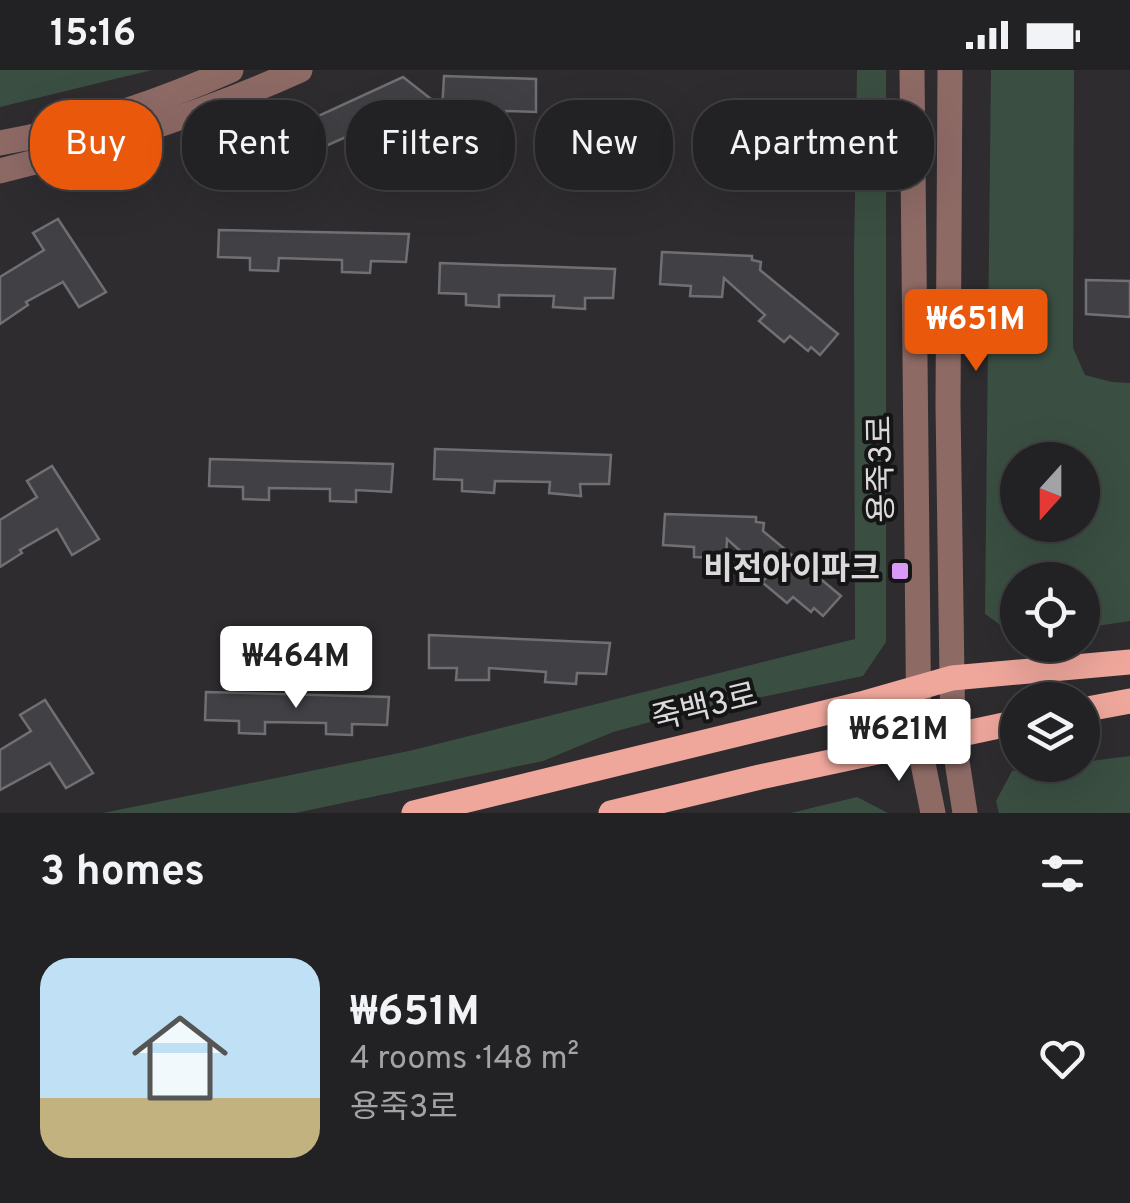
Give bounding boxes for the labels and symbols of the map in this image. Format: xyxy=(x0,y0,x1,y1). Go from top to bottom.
pin: ₩651M xyxy=(906,289,1046,374)
street label: 용죽3로 xyxy=(862,415,904,523)
north arrow xyxy=(1000,442,1100,542)
place label: 비전아이파크 xyxy=(703,551,880,591)
marker: 비전아이파크 xyxy=(889,560,911,582)
pin: ₩464M xyxy=(226,626,366,711)
street label: 죽백3로 xyxy=(648,677,762,741)
pin: ₩621M xyxy=(829,699,969,784)

